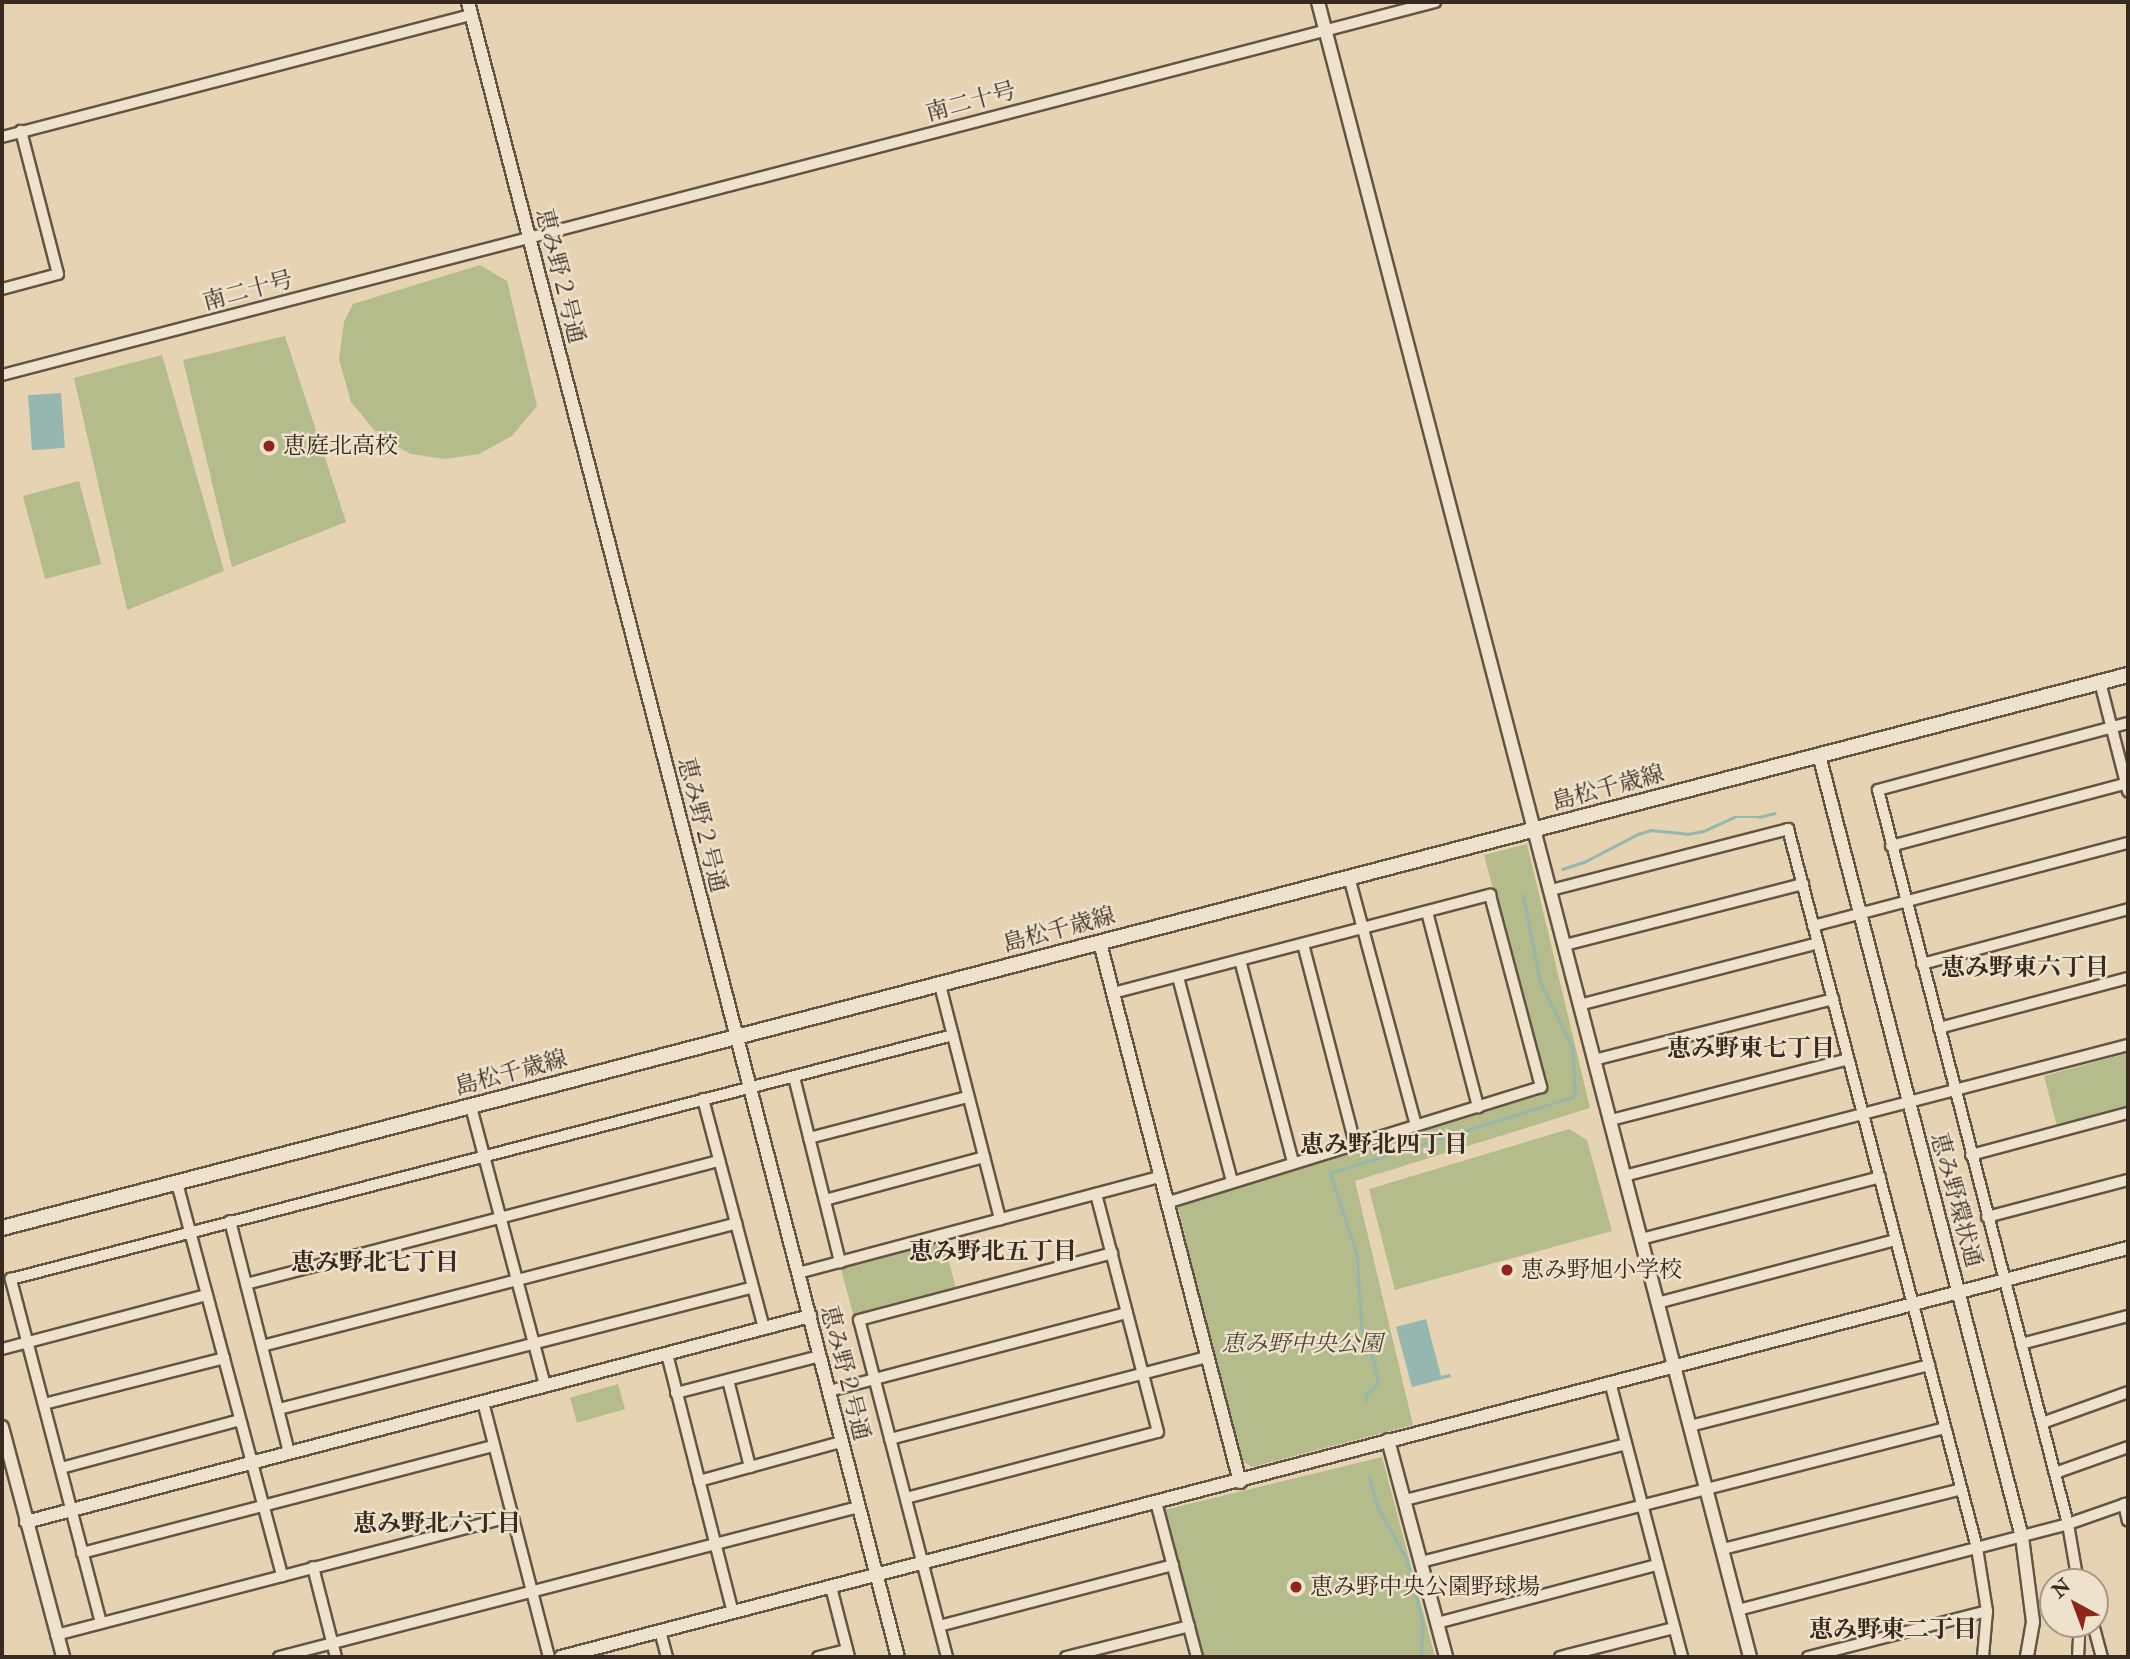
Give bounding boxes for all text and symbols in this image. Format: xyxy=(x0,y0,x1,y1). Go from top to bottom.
street label: 南二十号 xyxy=(923,77,1019,127)
street label: 恵み野２号通 xyxy=(530,206,590,346)
street label: 南二十号 xyxy=(200,266,296,316)
place label: 恵庭北高校 xyxy=(283,432,398,460)
marker: 恵庭北高校 xyxy=(261,438,277,454)
street label: 恵み野２号通 xyxy=(672,755,732,895)
street label: 島松千歳線 xyxy=(1549,760,1667,816)
street label: 島松千歳線 xyxy=(1000,902,1118,958)
district label: 恵み野東六丁目 xyxy=(1941,954,2109,982)
district label: 恵み野東七丁目 xyxy=(1667,1035,1835,1063)
street label: 島松千歳線 xyxy=(452,1045,570,1101)
street label: 恵み野環状通 xyxy=(1925,1130,1987,1270)
district label: 恵み野北四丁目 xyxy=(1300,1131,1468,1159)
district label: 恵み野北五丁目 xyxy=(909,1238,1077,1266)
district label: 恵み野北七丁目 xyxy=(291,1249,459,1277)
place label: 恵み野旭小学校 xyxy=(1521,1256,1682,1284)
marker: 恵み野旭小学校 xyxy=(1499,1262,1515,1278)
street label: 恵み野２号通 xyxy=(815,1303,875,1443)
park label: 恵み野中央公園 xyxy=(1222,1330,1382,1358)
district label: 恵み野北六丁目 xyxy=(353,1510,521,1538)
north arrow xyxy=(2039,1568,2109,1638)
place label: 恵み野中央公園野球場 xyxy=(1310,1573,1540,1601)
text: N xyxy=(2047,1574,2076,1603)
marker: 恵み野中央公園野球場 xyxy=(1288,1579,1304,1595)
district label: 恵み野東二丁目 xyxy=(1809,1616,1977,1644)

